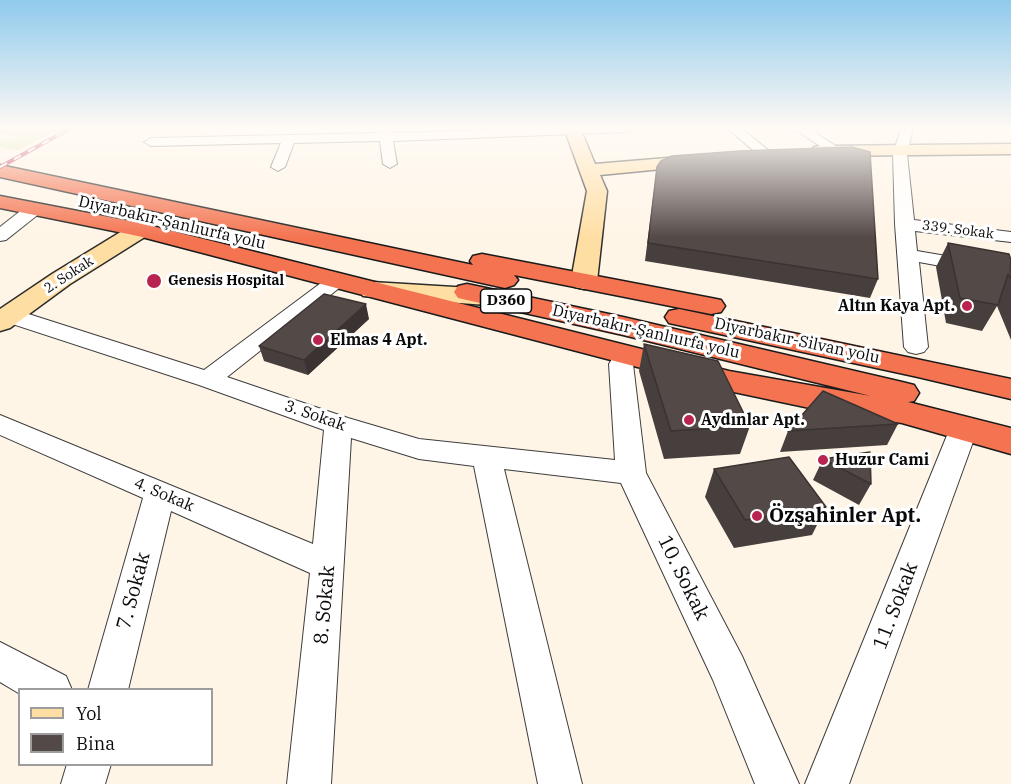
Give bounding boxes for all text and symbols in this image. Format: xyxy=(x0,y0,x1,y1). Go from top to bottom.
street label: Diyarbakır-Şanlıurfa yolu xyxy=(76,192,268,254)
street label: 339. Sokak xyxy=(921,217,995,243)
street label: 2. Sokak xyxy=(41,253,97,297)
marker: Genesis Hospital xyxy=(145,272,163,290)
place label: Genesis Hospital xyxy=(168,273,284,289)
road number: D360 xyxy=(480,289,532,313)
place label: Altın Kaya Apt. xyxy=(838,296,955,316)
marker: Altın Kaya Apt. xyxy=(960,299,974,313)
street label: Diyarbakır-Şanlıurfa yolu xyxy=(550,301,742,363)
street label: Diyarbakır-Silvan yolu xyxy=(713,314,881,368)
place label: Elmas 4 Apt. xyxy=(330,330,428,350)
marker: Elmas 4 Apt. xyxy=(311,333,325,347)
street label: 3. Sokak xyxy=(282,397,348,435)
place label: Aydınlar Apt. xyxy=(701,410,805,430)
marker: Aydınlar Apt. xyxy=(682,413,696,427)
place label: Huzur Cami xyxy=(835,450,929,470)
marker: Huzur Cami xyxy=(816,453,830,467)
street label: 4. Sokak xyxy=(131,474,197,516)
place label: Özşahinler Apt. xyxy=(769,504,921,528)
marker: Özşahinler Apt. xyxy=(750,509,764,523)
street label: 10. Sokak xyxy=(652,532,714,624)
street label: 7. Sokak xyxy=(112,550,156,632)
street label: 11. Sokak xyxy=(868,559,924,653)
street label: 8. Sokak xyxy=(310,564,340,646)
legend xyxy=(18,688,213,766)
text: Yol xyxy=(76,702,102,725)
text: Bina xyxy=(76,732,115,755)

